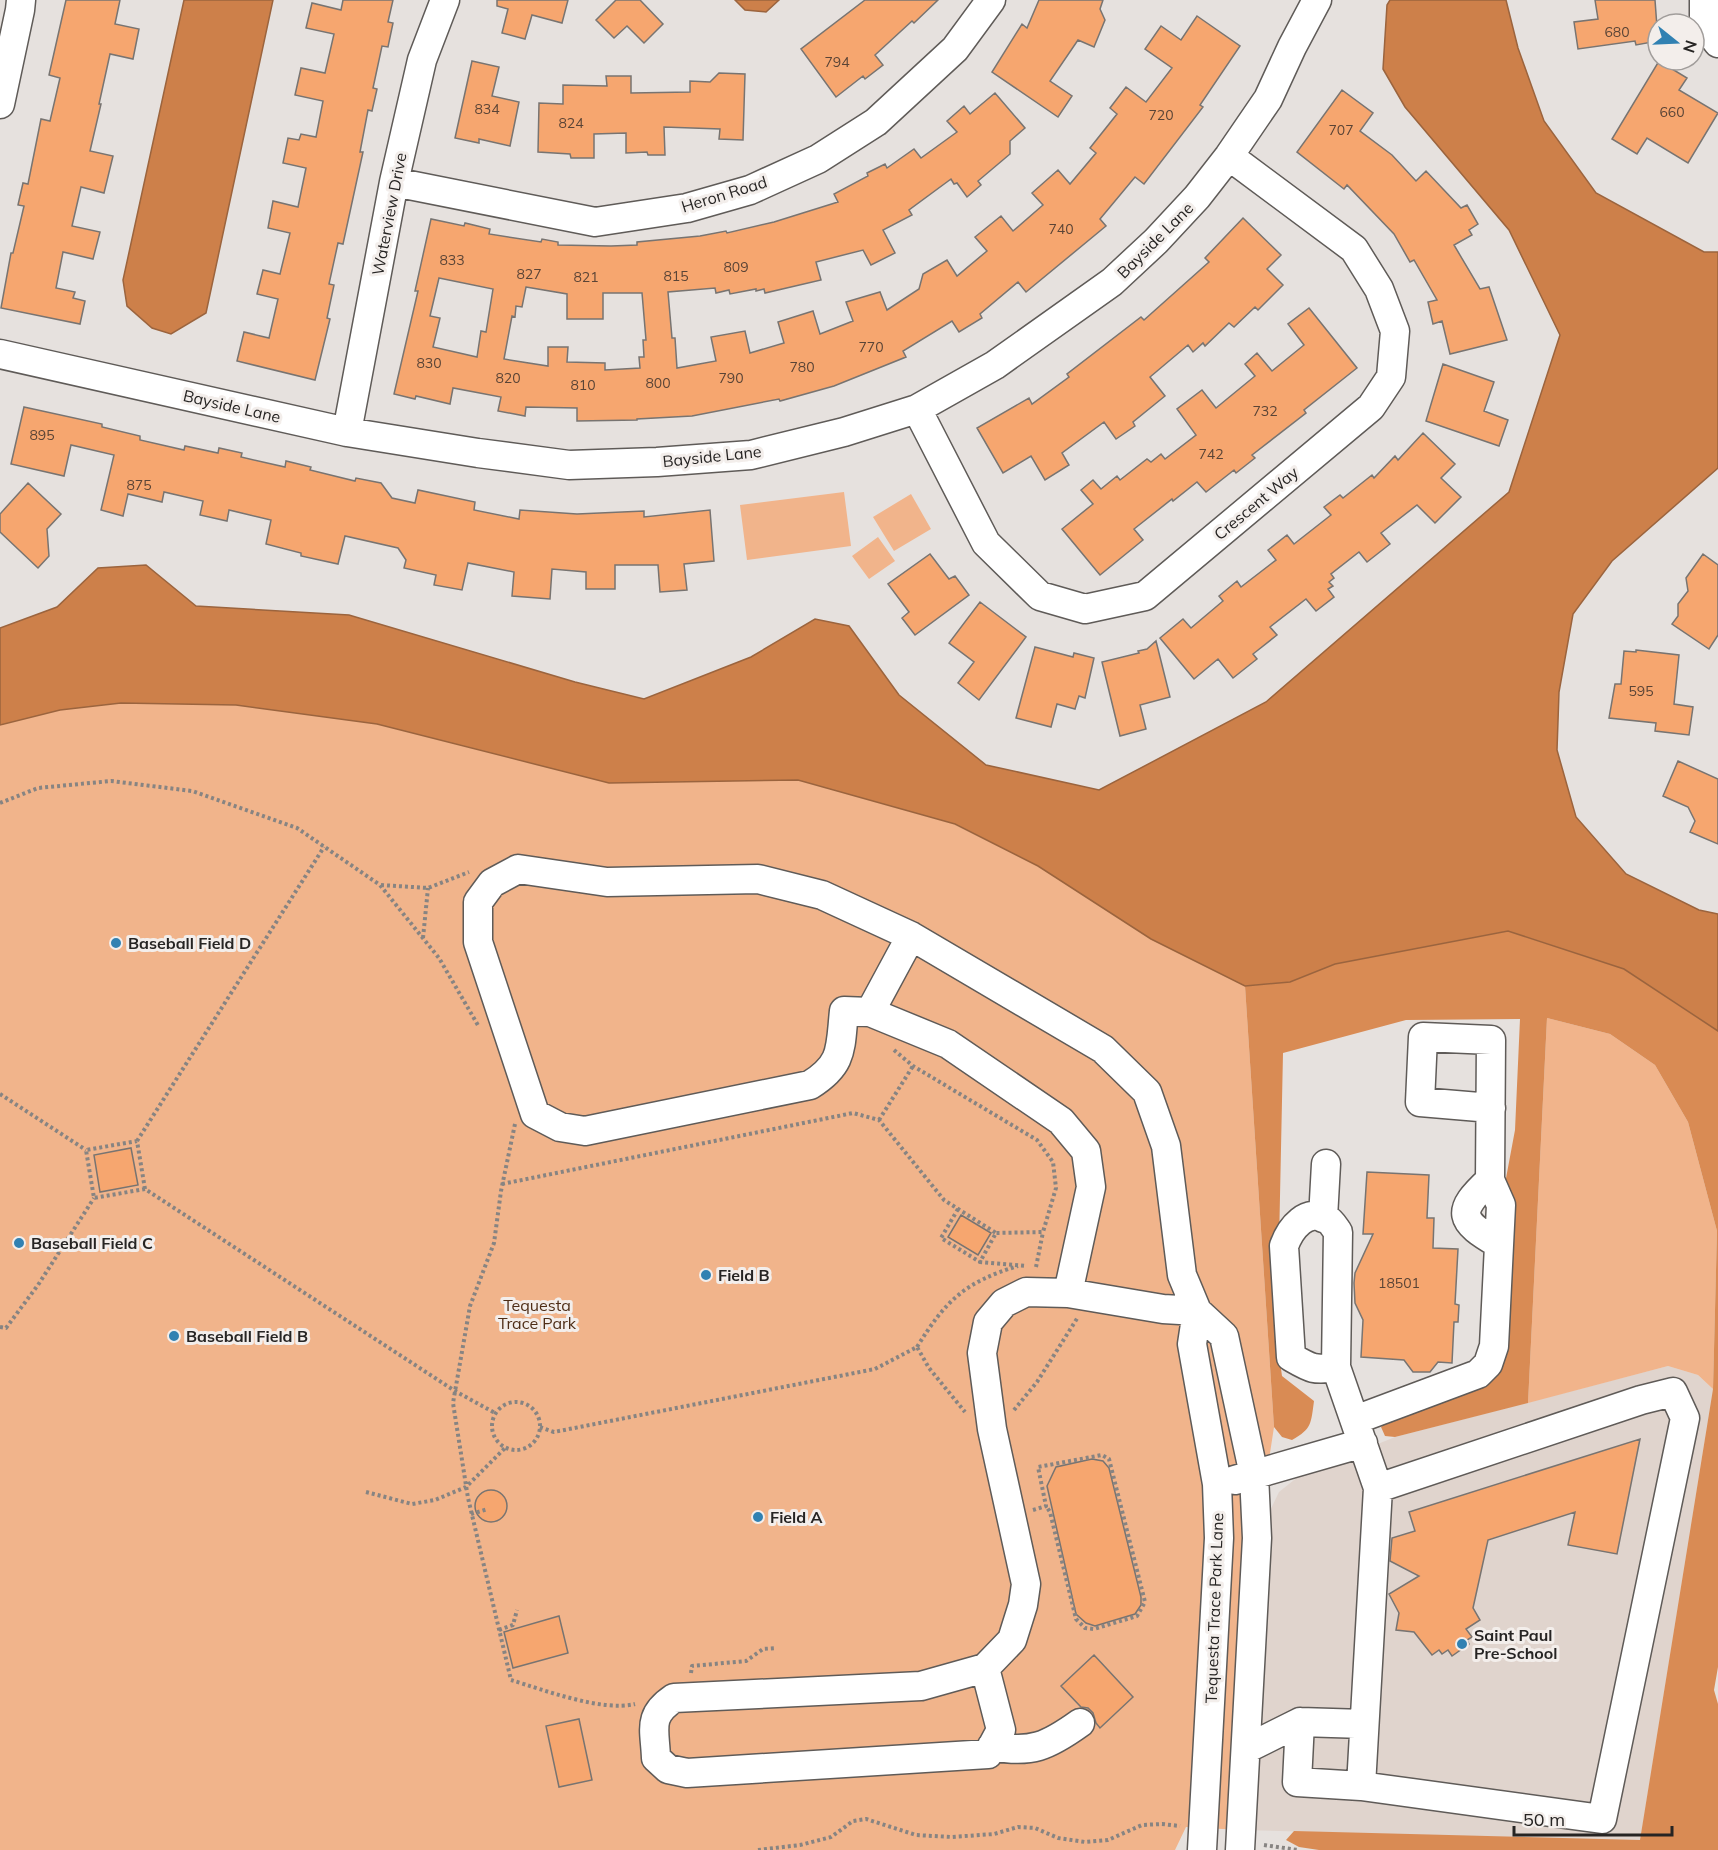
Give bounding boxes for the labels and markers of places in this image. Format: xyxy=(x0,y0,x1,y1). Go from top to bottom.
place label: Baseball Field D xyxy=(128,933,251,953)
marker: Baseball Field D xyxy=(109,936,123,950)
place label: Baseball Field C xyxy=(31,1233,153,1253)
marker: Baseball Field C xyxy=(12,1236,26,1250)
place label: Field B xyxy=(718,1265,770,1285)
marker: Field B xyxy=(699,1268,713,1282)
place label: Baseball Field B xyxy=(186,1326,308,1346)
marker: Baseball Field B xyxy=(167,1329,181,1343)
place label: Field A xyxy=(770,1507,823,1527)
marker: Field A xyxy=(751,1510,765,1524)
place label: Saint Paul Pre-School xyxy=(1474,1625,1557,1663)
marker: Saint Paul Pre-School xyxy=(1455,1637,1469,1651)

